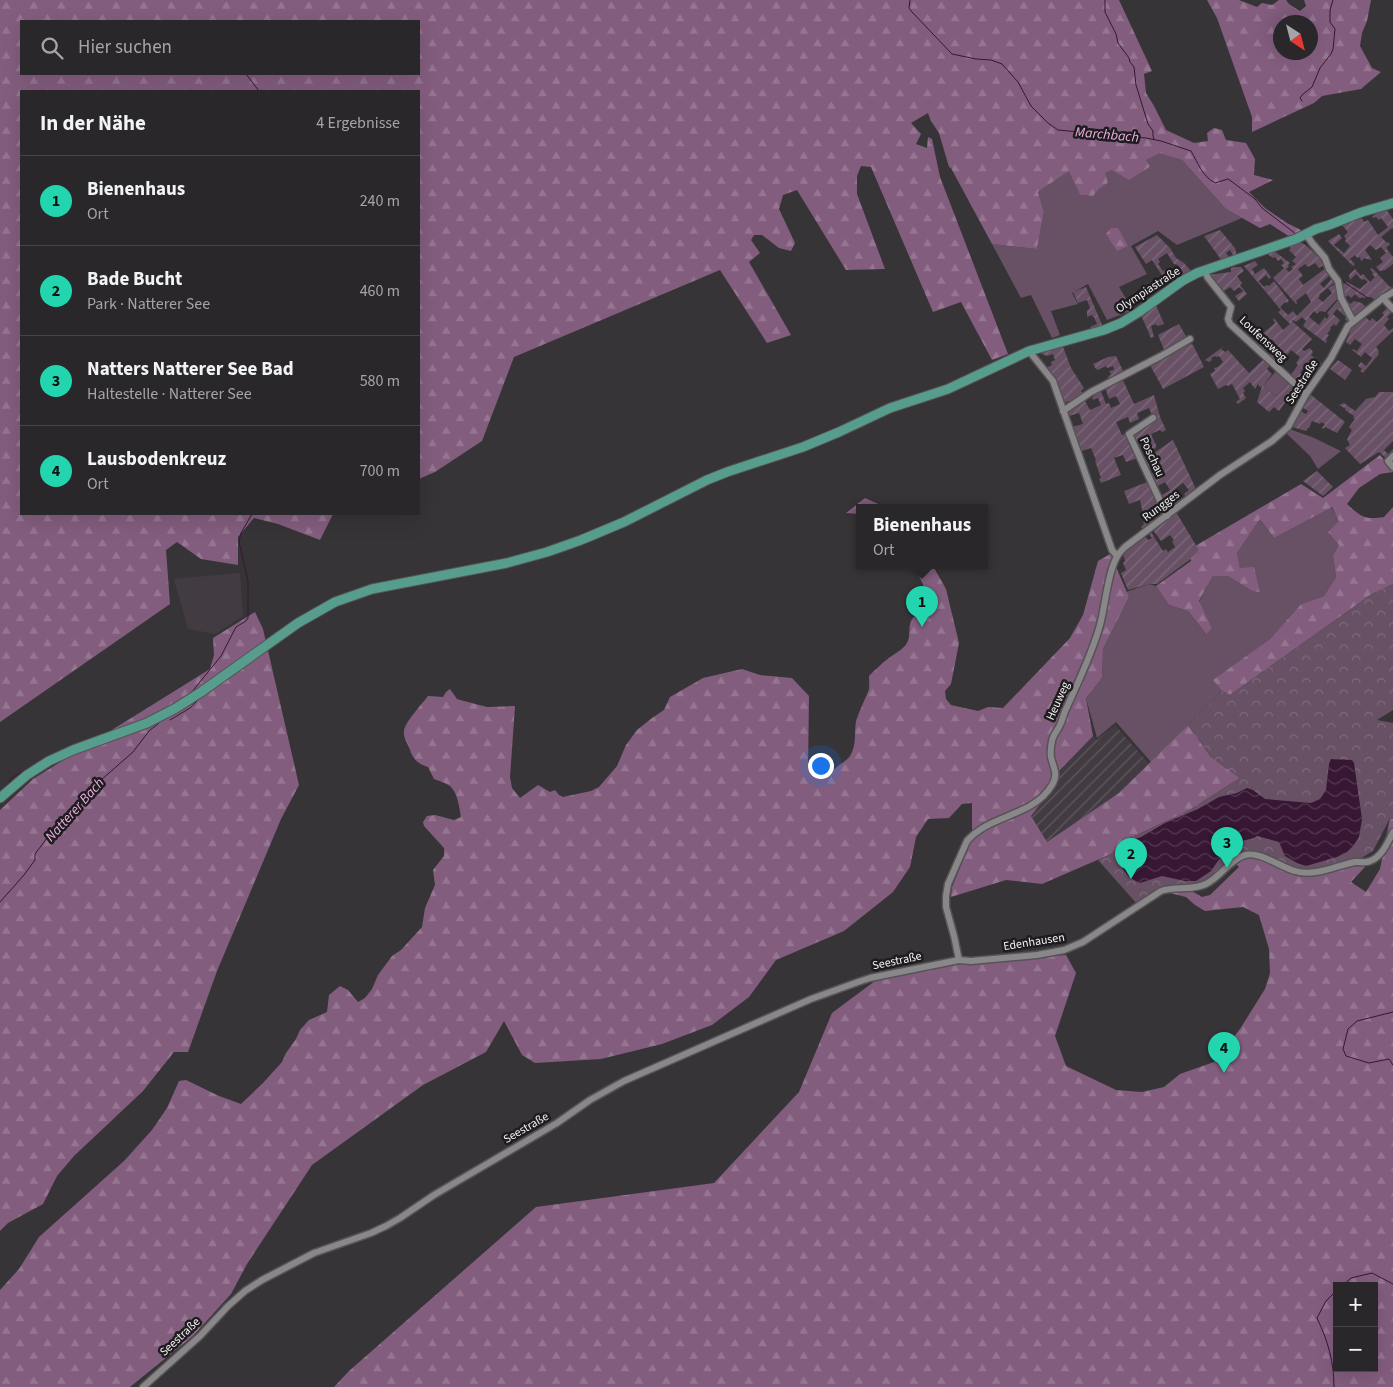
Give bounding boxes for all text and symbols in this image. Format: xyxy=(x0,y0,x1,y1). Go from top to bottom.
north arrow xyxy=(1273,15,1318,60)
search box xyxy=(20,20,420,75)
icon: search xyxy=(38,34,66,62)
text: Hier suchen xyxy=(78,34,172,61)
text: In der Nähe xyxy=(40,108,146,138)
text: 4 Ergebnisse xyxy=(316,112,400,134)
water label: Marchbach xyxy=(1074,122,1140,148)
text: Bienenhaus xyxy=(87,176,185,203)
text: 1 xyxy=(52,190,60,212)
text: 240 m xyxy=(360,190,400,212)
text: Ort xyxy=(87,203,109,225)
street label: Olympiastraße xyxy=(1112,263,1184,317)
text: Bade Bucht xyxy=(87,266,182,293)
text: 2 xyxy=(52,280,60,302)
text: 460 m xyxy=(360,280,400,302)
text: Park · Natterer See xyxy=(87,293,210,315)
street label: Loufensweg xyxy=(1235,312,1291,366)
text: Natters Natterer See Bad xyxy=(87,356,294,383)
street label: Seestraße xyxy=(1282,356,1322,408)
text: 3 xyxy=(52,370,60,392)
text: 580 m xyxy=(360,370,400,392)
text: Haltestelle · Natterer See xyxy=(87,383,252,405)
street label: Poschau xyxy=(1135,434,1169,480)
text: Lausbodenkreuz xyxy=(87,446,226,473)
text: 4 xyxy=(52,460,60,482)
text: 700 m xyxy=(360,460,400,482)
text: Ort xyxy=(87,473,109,495)
street label: Rungges xyxy=(1139,486,1183,526)
popup xyxy=(856,504,988,569)
text: Bienenhaus xyxy=(873,512,971,539)
text: Ort xyxy=(873,539,894,561)
pin: 1 xyxy=(906,586,938,627)
street label: Heuweg xyxy=(1042,679,1074,723)
your location xyxy=(808,753,834,779)
water label: Natterer Bach xyxy=(41,774,109,846)
pin: 3 xyxy=(1211,827,1243,868)
pin: 2 xyxy=(1115,838,1147,879)
street label: Edenhausen xyxy=(1002,929,1066,955)
street label: Seestraße xyxy=(871,947,923,975)
pin: 4 xyxy=(1208,1032,1240,1073)
street label: Seestraße xyxy=(500,1108,552,1148)
map controls xyxy=(1333,1282,1378,1372)
button: + xyxy=(1333,1282,1378,1327)
street label: Seestraße xyxy=(156,1314,204,1360)
button: − xyxy=(1333,1327,1378,1372)

